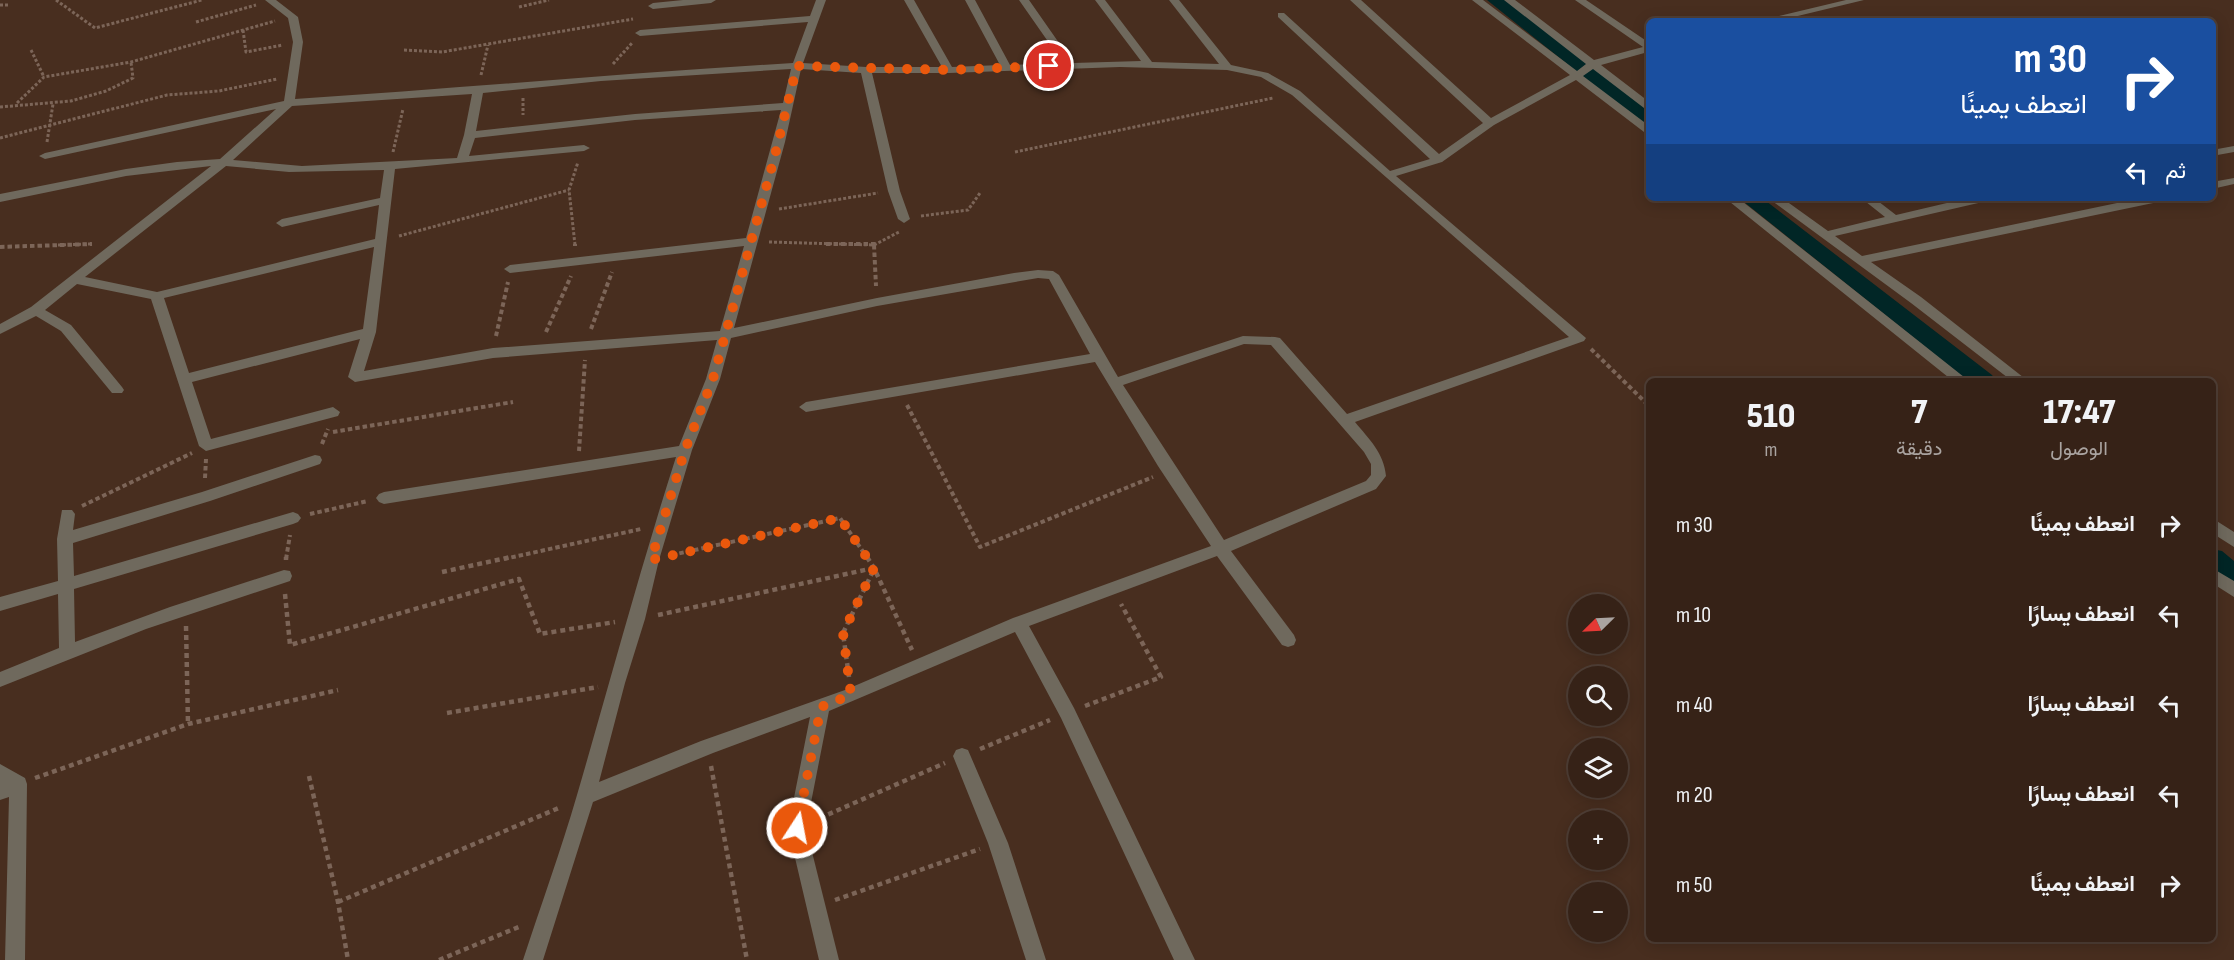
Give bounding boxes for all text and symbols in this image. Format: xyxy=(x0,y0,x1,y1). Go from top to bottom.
text: 30 m xyxy=(2014,34,2087,85)
pin xyxy=(1023,40,1074,91)
icon: right xyxy=(2108,42,2186,120)
icon: arrive xyxy=(1032,49,1065,82)
text: انعطف يمينًا xyxy=(1960,89,2087,121)
icon: left xyxy=(2120,156,2153,189)
text: ثم xyxy=(2165,158,2186,185)
text: 7 xyxy=(1911,391,1927,434)
text: 17:47 xyxy=(2043,391,2115,434)
text: 510 xyxy=(1747,395,1795,438)
text: دقيقة xyxy=(1896,437,1942,461)
text: الوصول xyxy=(2050,437,2108,461)
text: m xyxy=(1765,438,1777,462)
icon: right xyxy=(2153,509,2186,542)
text: انعطف يمينًا xyxy=(2030,511,2135,538)
text: 30 m xyxy=(1676,512,1713,539)
north arrow xyxy=(1568,594,1628,654)
map controls xyxy=(1568,594,1628,942)
icon: left xyxy=(2153,599,2186,632)
text: انعطف يسارًا xyxy=(2027,601,2135,628)
text: 10 m xyxy=(1676,602,1711,629)
button: search xyxy=(1568,666,1628,726)
icon: left xyxy=(2153,689,2186,722)
text: انعطف يسارًا xyxy=(2027,691,2135,718)
text: 40 m xyxy=(1676,692,1713,719)
button: layers xyxy=(1568,738,1628,798)
icon: left xyxy=(2153,779,2186,812)
text: انعطف يسارًا xyxy=(2027,781,2135,808)
text: 20 m xyxy=(1676,782,1713,809)
position arrow xyxy=(765,796,829,860)
button: + xyxy=(1568,810,1628,870)
icon: right xyxy=(2153,869,2186,902)
text: انعطف يمينًا xyxy=(2030,871,2135,898)
text: 50 m xyxy=(1676,872,1712,899)
button: − xyxy=(1568,882,1628,942)

